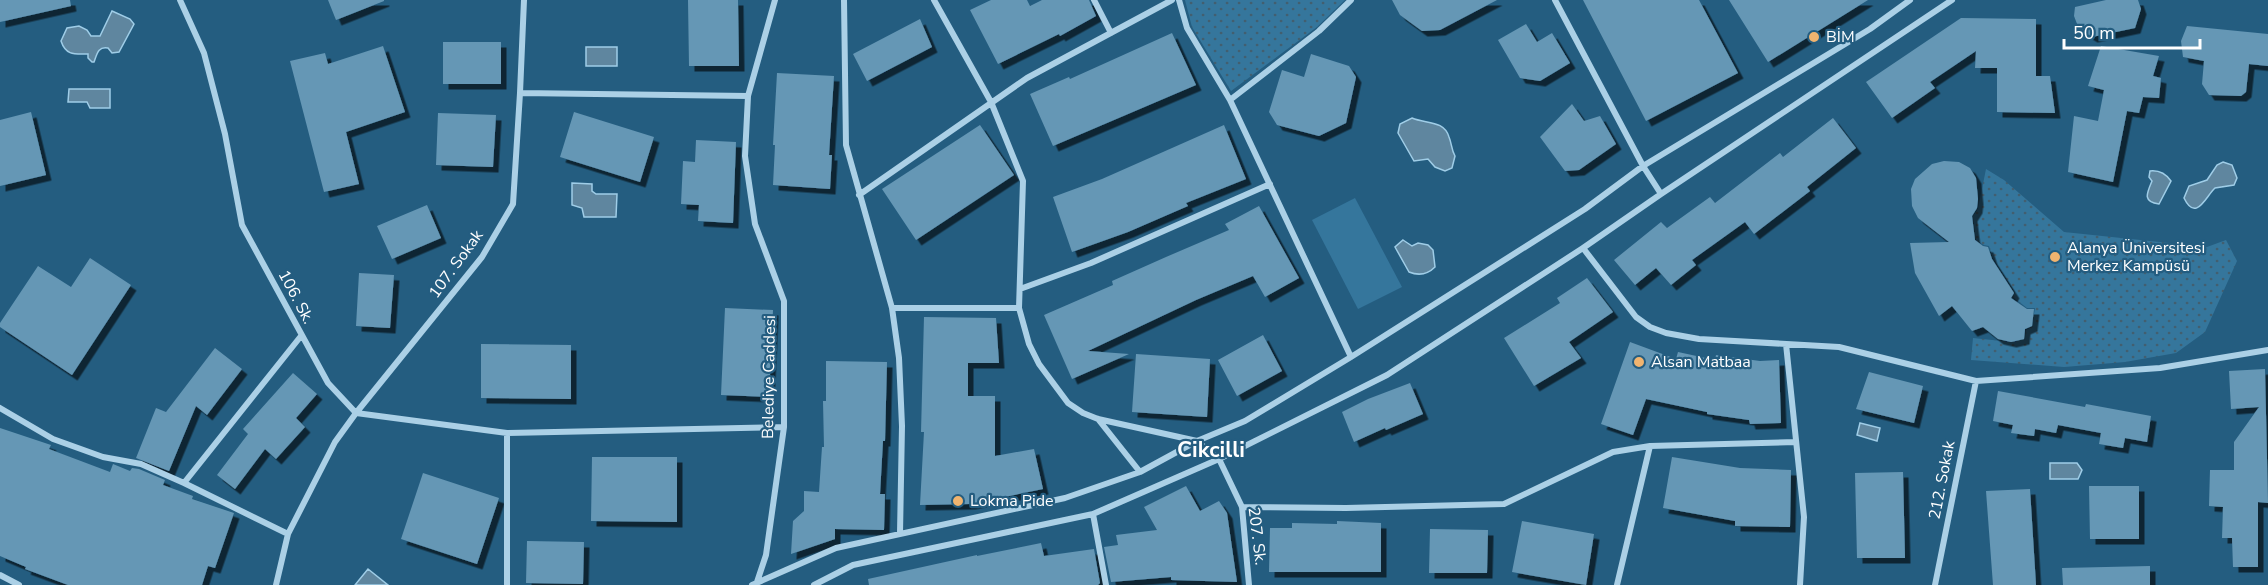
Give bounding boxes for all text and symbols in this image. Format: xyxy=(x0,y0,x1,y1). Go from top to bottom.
scale bar xyxy=(2064,12,2200,50)
text: 50 m xyxy=(2073,21,2115,45)
place label: BİM xyxy=(1826,26,1855,48)
marker: BİM xyxy=(1807,30,1821,44)
street label: 107. Sokak xyxy=(424,224,489,303)
place label: Alanya Üniversitesi Merkez Kampüsü xyxy=(2067,237,2205,277)
marker: Alanya Üniversitesi Merkez Kampüsü xyxy=(2048,250,2062,264)
street label: 106. Sk. xyxy=(273,266,319,328)
street label: Belediye Caddesi xyxy=(757,315,781,439)
place label: Alsan Matbaa xyxy=(1651,351,1751,373)
marker: Alsan Matbaa xyxy=(1632,355,1646,369)
district label: Cikcilli xyxy=(1177,435,1245,465)
street label: 212. Sokak xyxy=(1924,438,1961,521)
place label: Lokma Pide xyxy=(970,490,1053,512)
marker: Lokma Pide xyxy=(951,494,965,508)
street label: 207. Sk. xyxy=(1243,506,1271,566)

